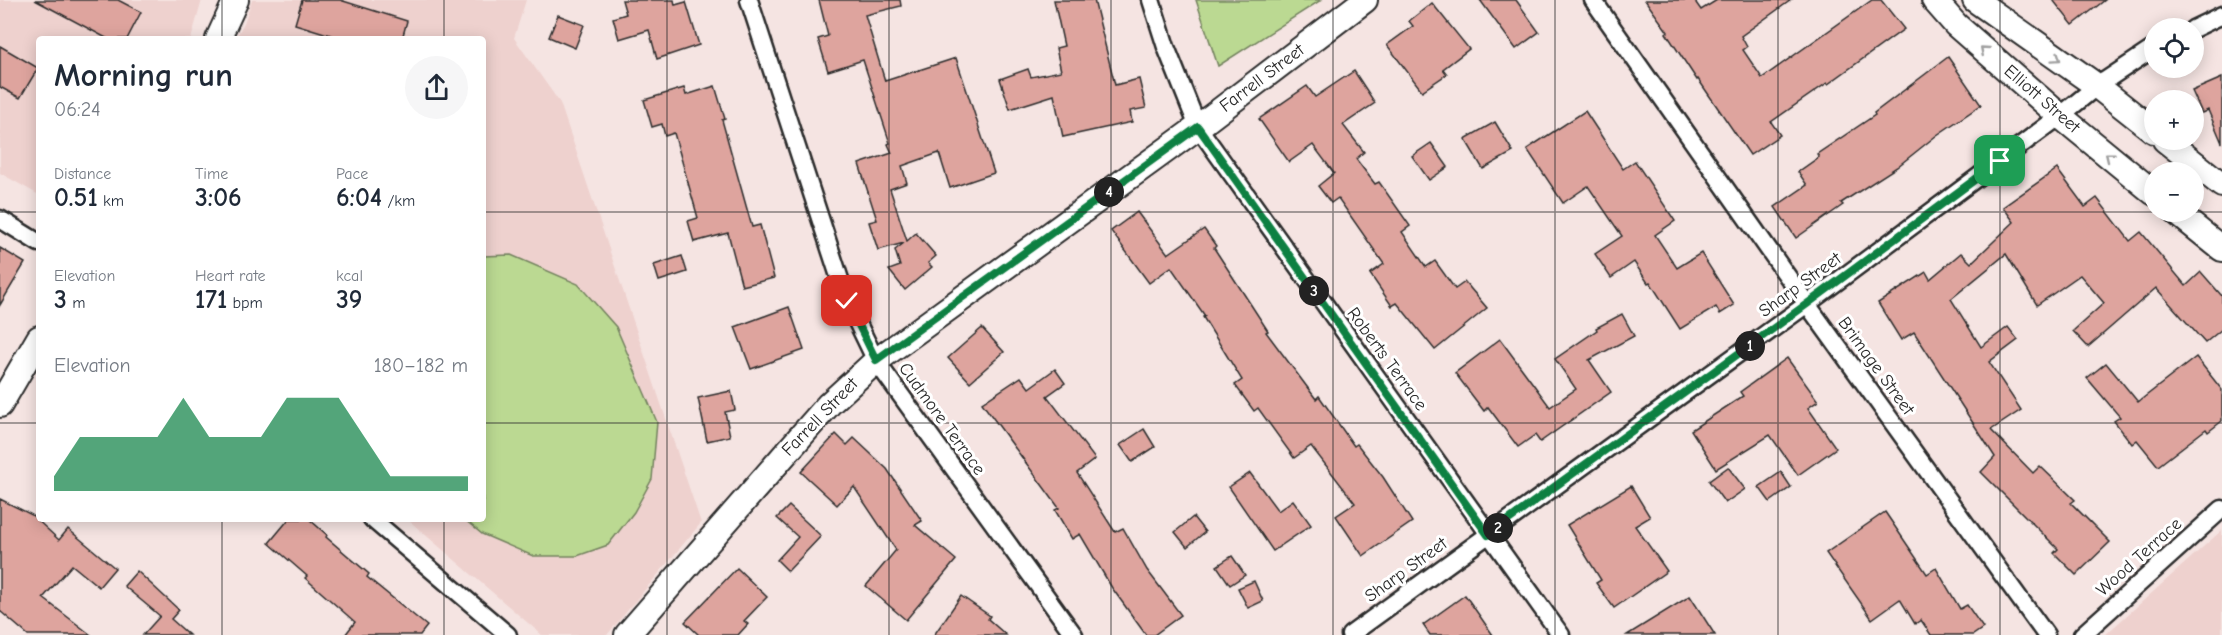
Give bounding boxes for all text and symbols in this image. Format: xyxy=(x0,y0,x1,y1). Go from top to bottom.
map controls xyxy=(2144,18,2204,222)
button: locate xyxy=(2144,18,2204,78)
street label: Farrell Street xyxy=(1216,39,1309,117)
one-way arrow xyxy=(1980,46,1991,57)
one-way arrow xyxy=(2050,51,2061,62)
text: Morning run xyxy=(54,56,233,94)
button: share xyxy=(405,56,468,119)
street label: Elliott Street xyxy=(2000,60,2085,138)
button: + xyxy=(2144,90,2204,150)
text: 06:24 xyxy=(54,98,101,121)
pin xyxy=(1974,135,2025,186)
icon: arrive xyxy=(1983,144,2016,177)
one-way arrow xyxy=(2105,152,2116,163)
button: − xyxy=(2144,162,2204,222)
text: Distance xyxy=(54,165,111,183)
text: Time xyxy=(195,165,228,183)
text: Pace xyxy=(336,165,368,183)
pin: 4 xyxy=(1094,177,1124,207)
text: 0.51 xyxy=(54,183,98,213)
text: 3:06 xyxy=(195,183,242,213)
text: 6:04 xyxy=(336,183,382,213)
text: 4 xyxy=(1105,183,1113,201)
text: km xyxy=(98,192,124,210)
text: /km xyxy=(382,192,415,210)
street label: Sharp Street xyxy=(1755,248,1846,322)
text: Elevation xyxy=(54,267,115,285)
text: Heart rate xyxy=(195,267,266,285)
text: kcal xyxy=(336,267,363,285)
pin xyxy=(821,275,872,326)
pin: 3 xyxy=(1299,276,1329,306)
text: 3 xyxy=(1310,282,1318,300)
icon: check xyxy=(830,284,863,317)
text: 3 xyxy=(54,285,67,315)
text: 171 xyxy=(195,285,227,315)
text: 39 xyxy=(336,285,362,315)
text: m xyxy=(67,294,85,312)
text: bpm xyxy=(227,294,263,312)
street label: Roberts Terrace xyxy=(1343,303,1431,415)
street label: Brimage Street xyxy=(1833,313,1919,420)
pin: 1 xyxy=(1735,331,1765,361)
text: 1 xyxy=(1747,337,1753,355)
text: Elevation xyxy=(54,354,131,377)
text: 180–182 m xyxy=(374,354,468,377)
street label: Cudmore Terrace xyxy=(894,359,990,479)
street label: Farrell Street xyxy=(778,373,863,460)
pin: 2 xyxy=(1483,513,1513,543)
street label: Wood Terrace xyxy=(2092,513,2186,601)
text: 2 xyxy=(1494,519,1502,537)
street label: Sharp Street xyxy=(1361,533,1452,607)

